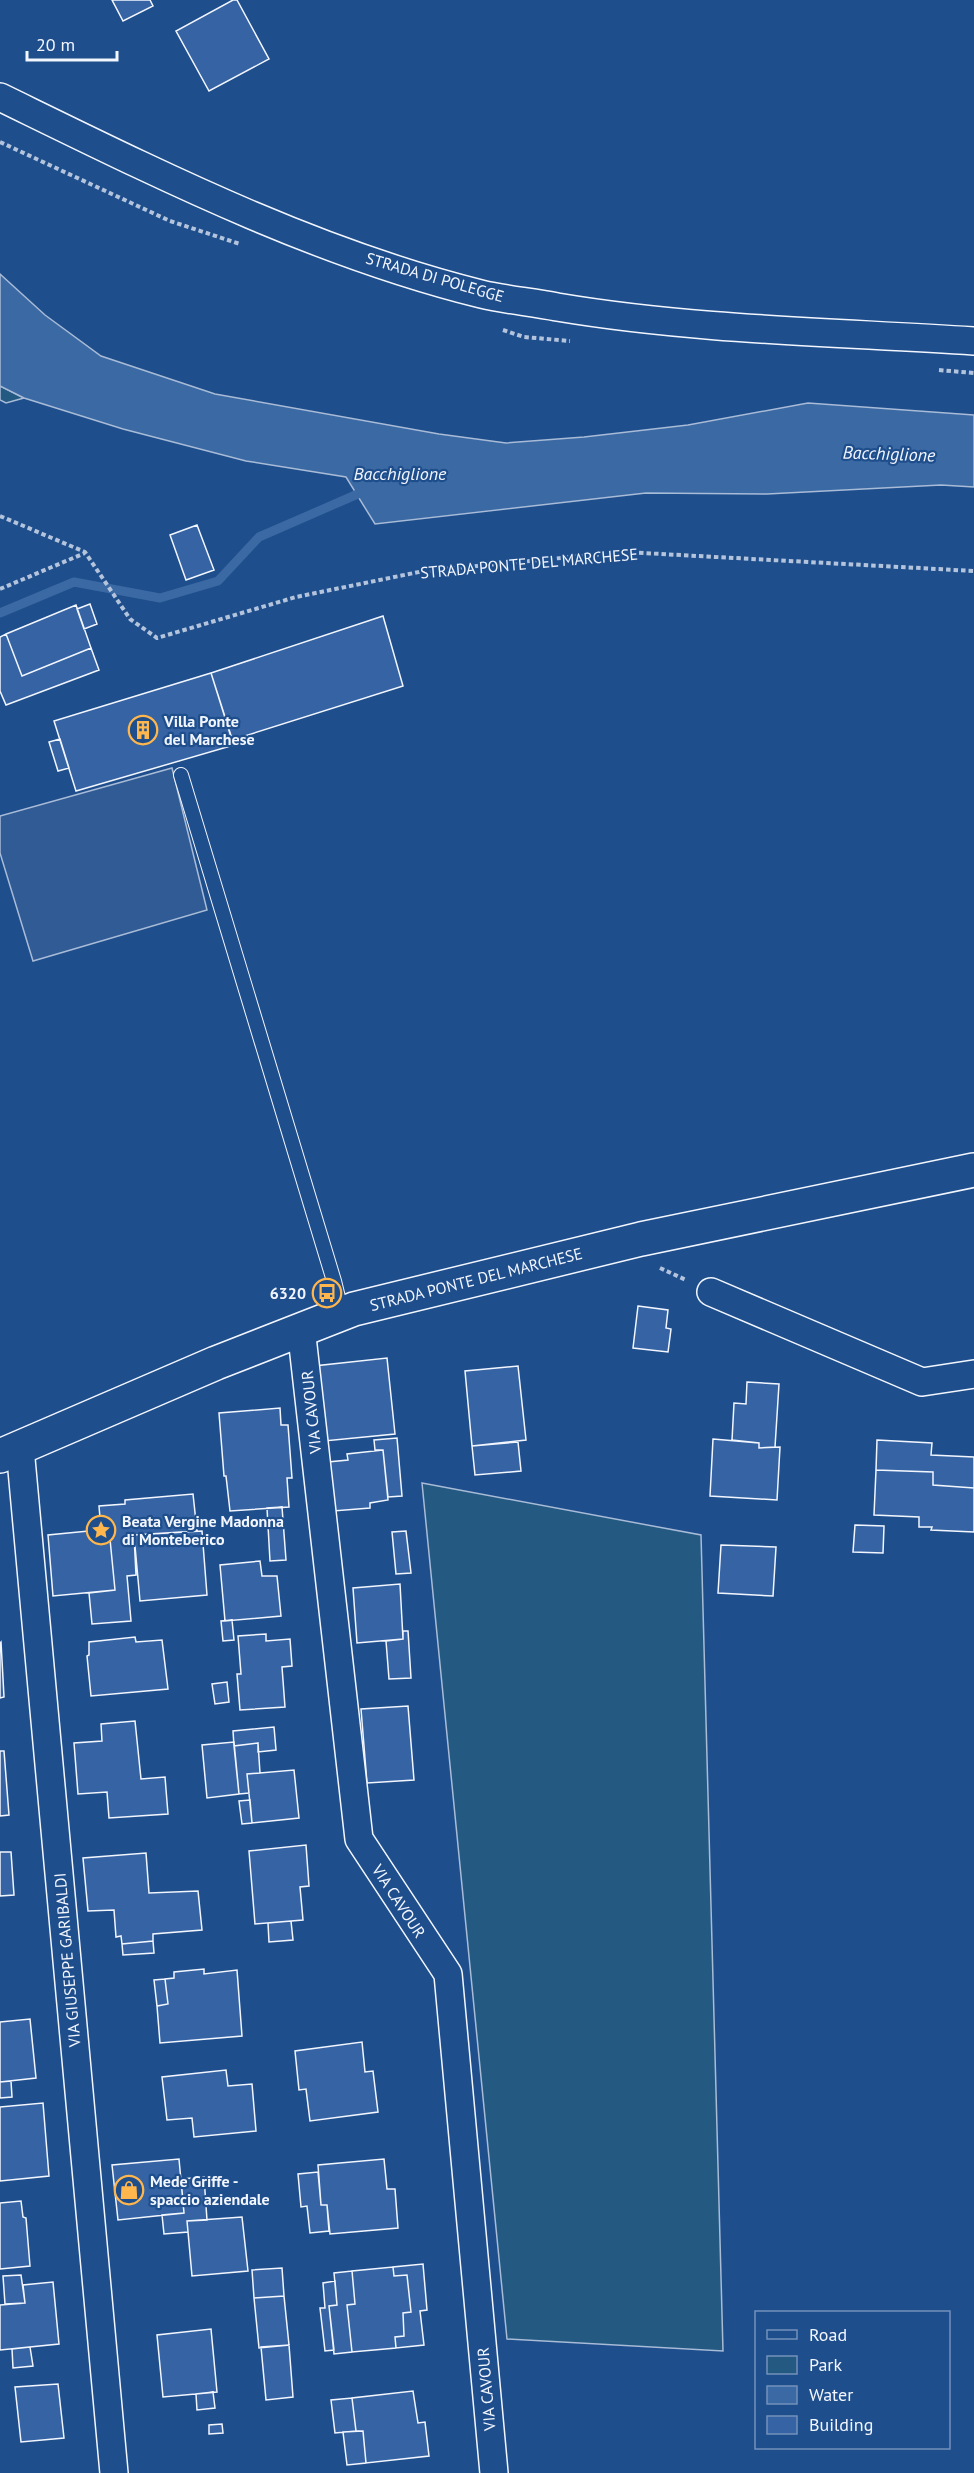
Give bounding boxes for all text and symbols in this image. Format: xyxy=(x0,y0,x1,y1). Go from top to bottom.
scale bar xyxy=(27,24,117,62)
text: 20 m xyxy=(36,33,75,56)
street label: STRADA DI POLEGGE xyxy=(364,248,506,306)
water label: Bacchiglione xyxy=(842,440,936,467)
water label: Bacchiglione xyxy=(354,462,447,485)
street label: STRADA PONTE DEL MARCHESE xyxy=(419,544,639,582)
place label: Villa Ponte del Marchese xyxy=(163,711,255,749)
building icon: Villa Ponte del Marchese xyxy=(127,714,159,746)
street label: STRADA PONTE DEL MARCHESE xyxy=(368,1243,584,1315)
bus stop icon: 6320 xyxy=(311,1277,343,1309)
place label: 6320 xyxy=(270,1283,306,1303)
street label: VIA CAVOUR xyxy=(297,1369,325,1456)
place label: Beata Vergine Madonna di Monteberico xyxy=(122,1511,284,1549)
place icon: Beata Vergine Madonna di Monteberico xyxy=(85,1514,117,1546)
street label: VIA CAVOUR xyxy=(367,1860,430,1942)
street label: VIA GIUSEPPE GARIBALDI xyxy=(49,1872,85,2049)
place label: Mede Griffe - spaccio aziendale xyxy=(150,2171,270,2209)
shop icon: Mede Griffe - spaccio aziendale xyxy=(113,2174,145,2206)
legend xyxy=(755,2311,950,2449)
text: Road xyxy=(809,2323,847,2346)
street label: VIA CAVOUR xyxy=(472,2346,500,2433)
text: Park xyxy=(809,2353,842,2376)
text: Water xyxy=(809,2383,853,2406)
text: Building xyxy=(809,2413,873,2436)

